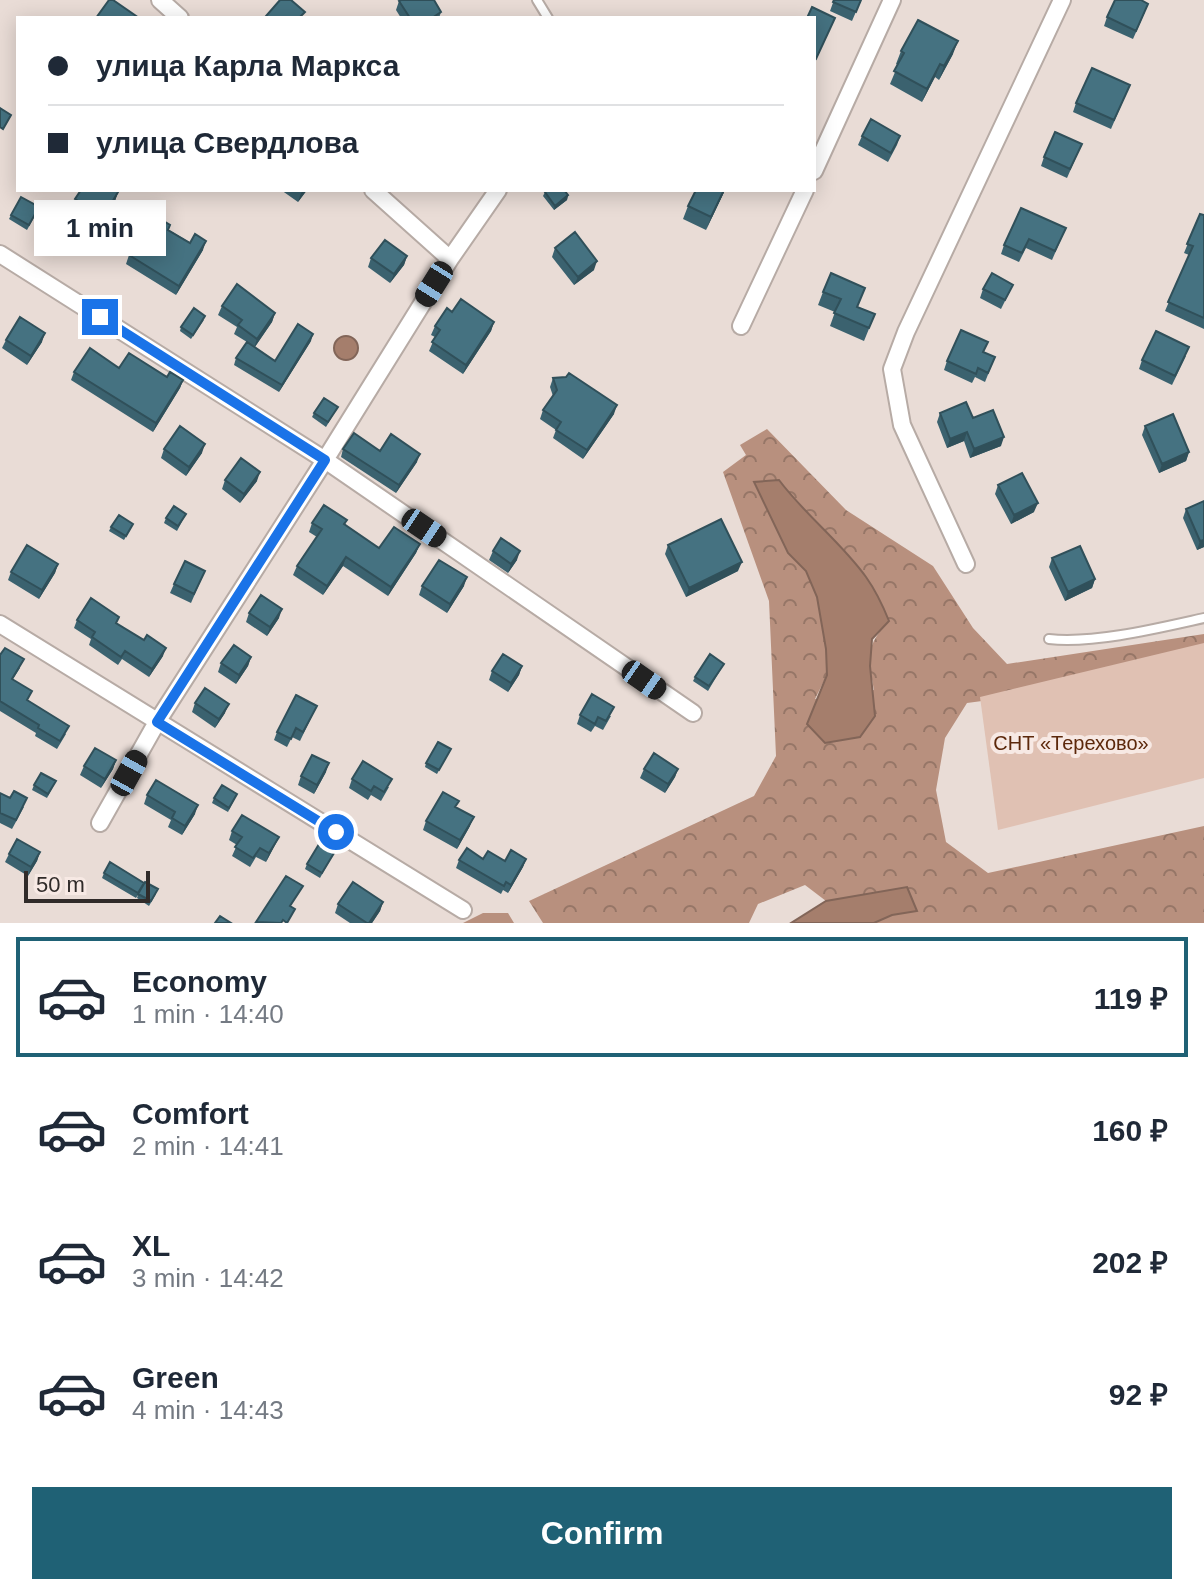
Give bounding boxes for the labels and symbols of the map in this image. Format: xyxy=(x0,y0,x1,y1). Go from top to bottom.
callout: 1 min xyxy=(34,201,166,257)
car xyxy=(411,257,457,311)
route end xyxy=(82,299,118,335)
car xyxy=(397,505,451,551)
car xyxy=(617,656,671,704)
park label: СНТ «Терехово» xyxy=(993,732,1149,754)
car xyxy=(107,746,151,800)
route start xyxy=(318,814,354,850)
scale bar xyxy=(24,867,150,903)

